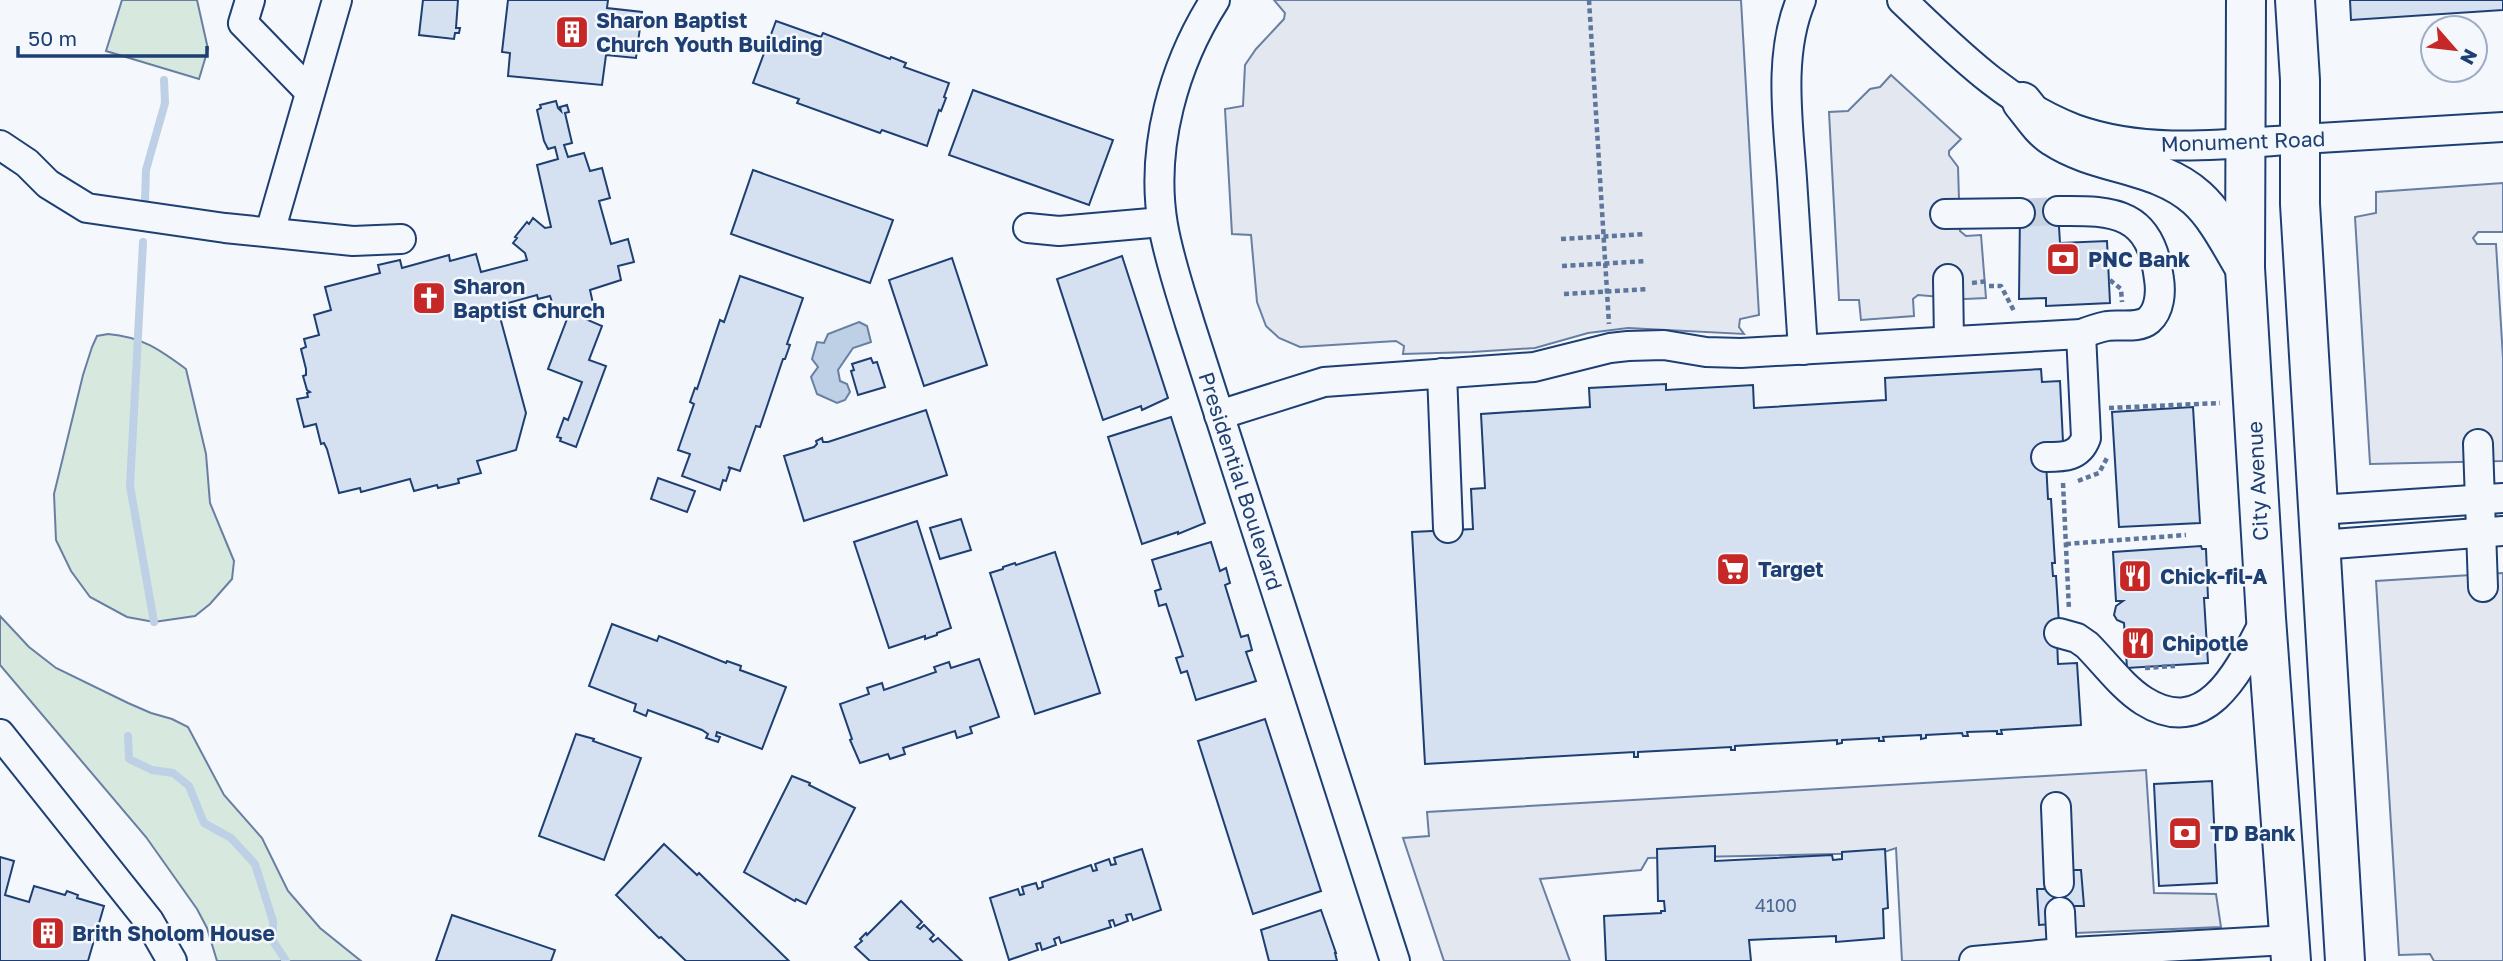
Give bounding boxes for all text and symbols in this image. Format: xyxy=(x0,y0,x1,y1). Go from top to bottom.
place label: Sharon Baptist Church Youth Building xyxy=(596,7,823,57)
building icon: Sharon Baptist Church Youth Building xyxy=(553,13,591,51)
scale bar xyxy=(18,14,206,58)
north arrow xyxy=(2419,14,2489,84)
text: 50 m xyxy=(28,25,77,51)
text: N xyxy=(2456,45,2483,69)
street label: Monument Road xyxy=(2160,125,2326,157)
bank icon: PNC Bank xyxy=(2044,240,2082,278)
place label: PNC Bank xyxy=(2088,246,2190,272)
place label: Sharon Baptist Church xyxy=(453,273,605,323)
church icon: Sharon Baptist Church xyxy=(410,279,448,317)
street label: Presidential Boulevard xyxy=(1193,369,1289,593)
street label: City Avenue xyxy=(2241,420,2273,542)
supermarket icon: Target xyxy=(1714,550,1752,588)
place label: Target xyxy=(1758,556,1824,582)
restaurant icon: Chick-fil-A xyxy=(2116,557,2154,595)
place label: Chick-fil-A xyxy=(2160,563,2268,589)
restaurant icon: Chipotle xyxy=(2119,624,2157,662)
place label: Chipotle xyxy=(2162,630,2249,656)
bank icon: TD Bank xyxy=(2166,814,2204,852)
place label: TD Bank xyxy=(2210,820,2296,846)
house number: 4100 xyxy=(1755,894,1797,916)
building icon: Brith Sholom House xyxy=(29,914,67,952)
place label: Brith Sholom House xyxy=(72,920,275,946)

